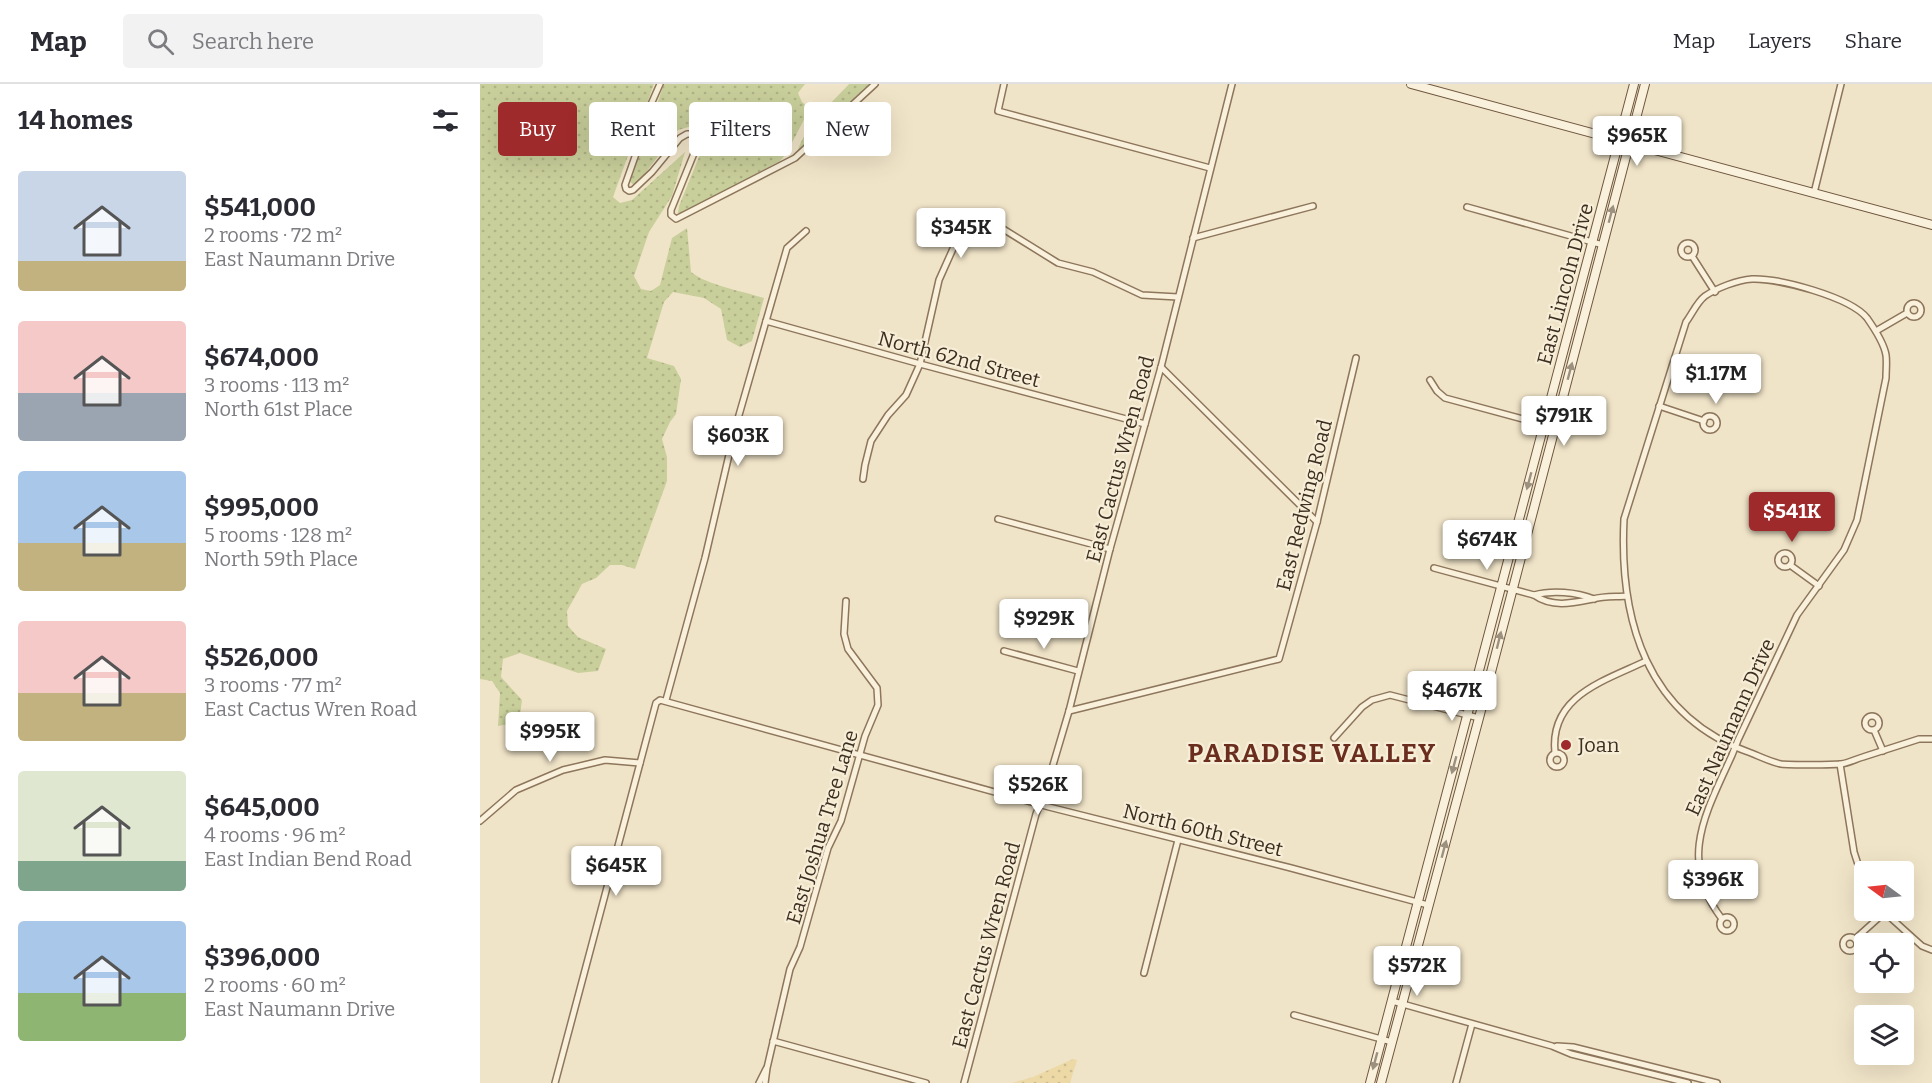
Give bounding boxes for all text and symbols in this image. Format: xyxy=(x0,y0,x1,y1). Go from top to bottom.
search box xyxy=(123,14,543,68)
text: Map xyxy=(30,25,87,58)
icon: search xyxy=(144,25,177,58)
text: Search here xyxy=(192,28,314,55)
text: Map xyxy=(1673,28,1715,54)
text: Layers xyxy=(1748,28,1812,54)
text: Share xyxy=(1845,28,1902,54)
chip: Buy xyxy=(498,102,577,156)
chip: Rent xyxy=(589,102,677,156)
chip: Filters xyxy=(689,102,792,156)
chip: New xyxy=(804,102,891,156)
icon: filters xyxy=(429,104,462,137)
text: 14 homes xyxy=(18,105,133,136)
pin: $965K xyxy=(1595,116,1679,167)
text: $965K xyxy=(1607,123,1667,147)
text: $541,000 xyxy=(204,192,316,223)
icon: home xyxy=(66,195,138,267)
street label: East Lincoln Drive xyxy=(1532,201,1598,367)
one-way arrow xyxy=(1607,205,1617,223)
pin: $345K xyxy=(919,208,1003,259)
text: $345K xyxy=(930,215,992,239)
text: 2 rooms · 72 m² xyxy=(204,223,342,247)
text: East Naumann Drive xyxy=(204,247,395,271)
street label: North 62nd Street xyxy=(875,326,1043,392)
text: $674,000 xyxy=(204,342,319,373)
icon: home xyxy=(66,345,138,417)
street label: East Cactus Wren Road xyxy=(1081,353,1159,565)
pin: $1.17M xyxy=(1667,354,1765,405)
text: $1.17M xyxy=(1685,361,1747,385)
one-way arrow xyxy=(1566,362,1576,380)
text: 3 rooms · 113 m² xyxy=(204,373,349,397)
pin: $791K xyxy=(1522,396,1606,447)
text: North 61st Place xyxy=(204,397,353,421)
text: $791K xyxy=(1535,403,1593,427)
pin: $603K xyxy=(696,416,780,467)
street label: East Redwing Road xyxy=(1271,417,1337,593)
text: $603K xyxy=(707,423,769,447)
one-way arrow xyxy=(1524,472,1534,490)
text: $995,000 xyxy=(204,492,319,523)
pin: $541K xyxy=(1750,492,1834,543)
icon: home xyxy=(66,495,138,567)
text: $541K xyxy=(1763,499,1821,523)
pin: $674K xyxy=(1445,520,1529,571)
text: 5 rooms · 128 m² xyxy=(204,523,352,547)
text: $674K xyxy=(1457,527,1517,551)
text: North 59th Place xyxy=(204,547,358,571)
pin: $929K xyxy=(1002,599,1086,650)
text: $929K xyxy=(1013,606,1075,630)
one-way arrow xyxy=(1495,631,1505,649)
street label: East Naumann Drive xyxy=(1680,635,1780,819)
text: $526,000 xyxy=(204,642,318,673)
icon: home xyxy=(66,645,138,717)
pin: $467K xyxy=(1410,671,1494,722)
text: 3 rooms · 77 m² xyxy=(204,673,342,697)
text: $467K xyxy=(1422,678,1482,702)
text: East Cactus Wren Road xyxy=(204,697,417,721)
pin: $995K xyxy=(508,712,592,763)
text: $995K xyxy=(519,719,581,743)
street label: East Joshua Tree Lane xyxy=(781,727,863,927)
place label: Joan xyxy=(1577,733,1620,757)
district label: PARADISE VALLEY xyxy=(1187,738,1437,769)
marker: Joan xyxy=(1559,738,1573,752)
one-way arrow xyxy=(1449,756,1459,774)
pin: $526K xyxy=(996,765,1080,816)
text: $526K xyxy=(1008,772,1068,796)
text: $645,000 xyxy=(204,792,320,823)
icon: home xyxy=(66,795,138,867)
street label: North 60th Street xyxy=(1121,799,1285,861)
text: 4 rooms · 96 m² xyxy=(204,823,346,847)
street label: East Cactus Wren Road xyxy=(947,839,1025,1051)
one-way arrow xyxy=(1440,840,1449,858)
pin: $645K xyxy=(574,846,658,897)
text: East Indian Bend Road xyxy=(204,847,412,871)
text: $645K xyxy=(585,853,647,877)
pin: $396K xyxy=(1671,860,1755,911)
north arrow xyxy=(1854,861,1914,921)
map controls xyxy=(1854,861,1914,1065)
text: $396K xyxy=(1682,867,1744,891)
button: locate xyxy=(1854,933,1914,993)
text: $396,000 xyxy=(204,942,320,973)
icon: home xyxy=(66,945,138,1017)
pin: $572K xyxy=(1375,946,1459,997)
text: $572K xyxy=(1388,953,1447,977)
text: 2 rooms · 60 m² xyxy=(204,973,346,997)
text: East Naumann Drive xyxy=(204,997,395,1021)
button: layers xyxy=(1854,1005,1914,1065)
one-way arrow xyxy=(1370,1052,1380,1070)

